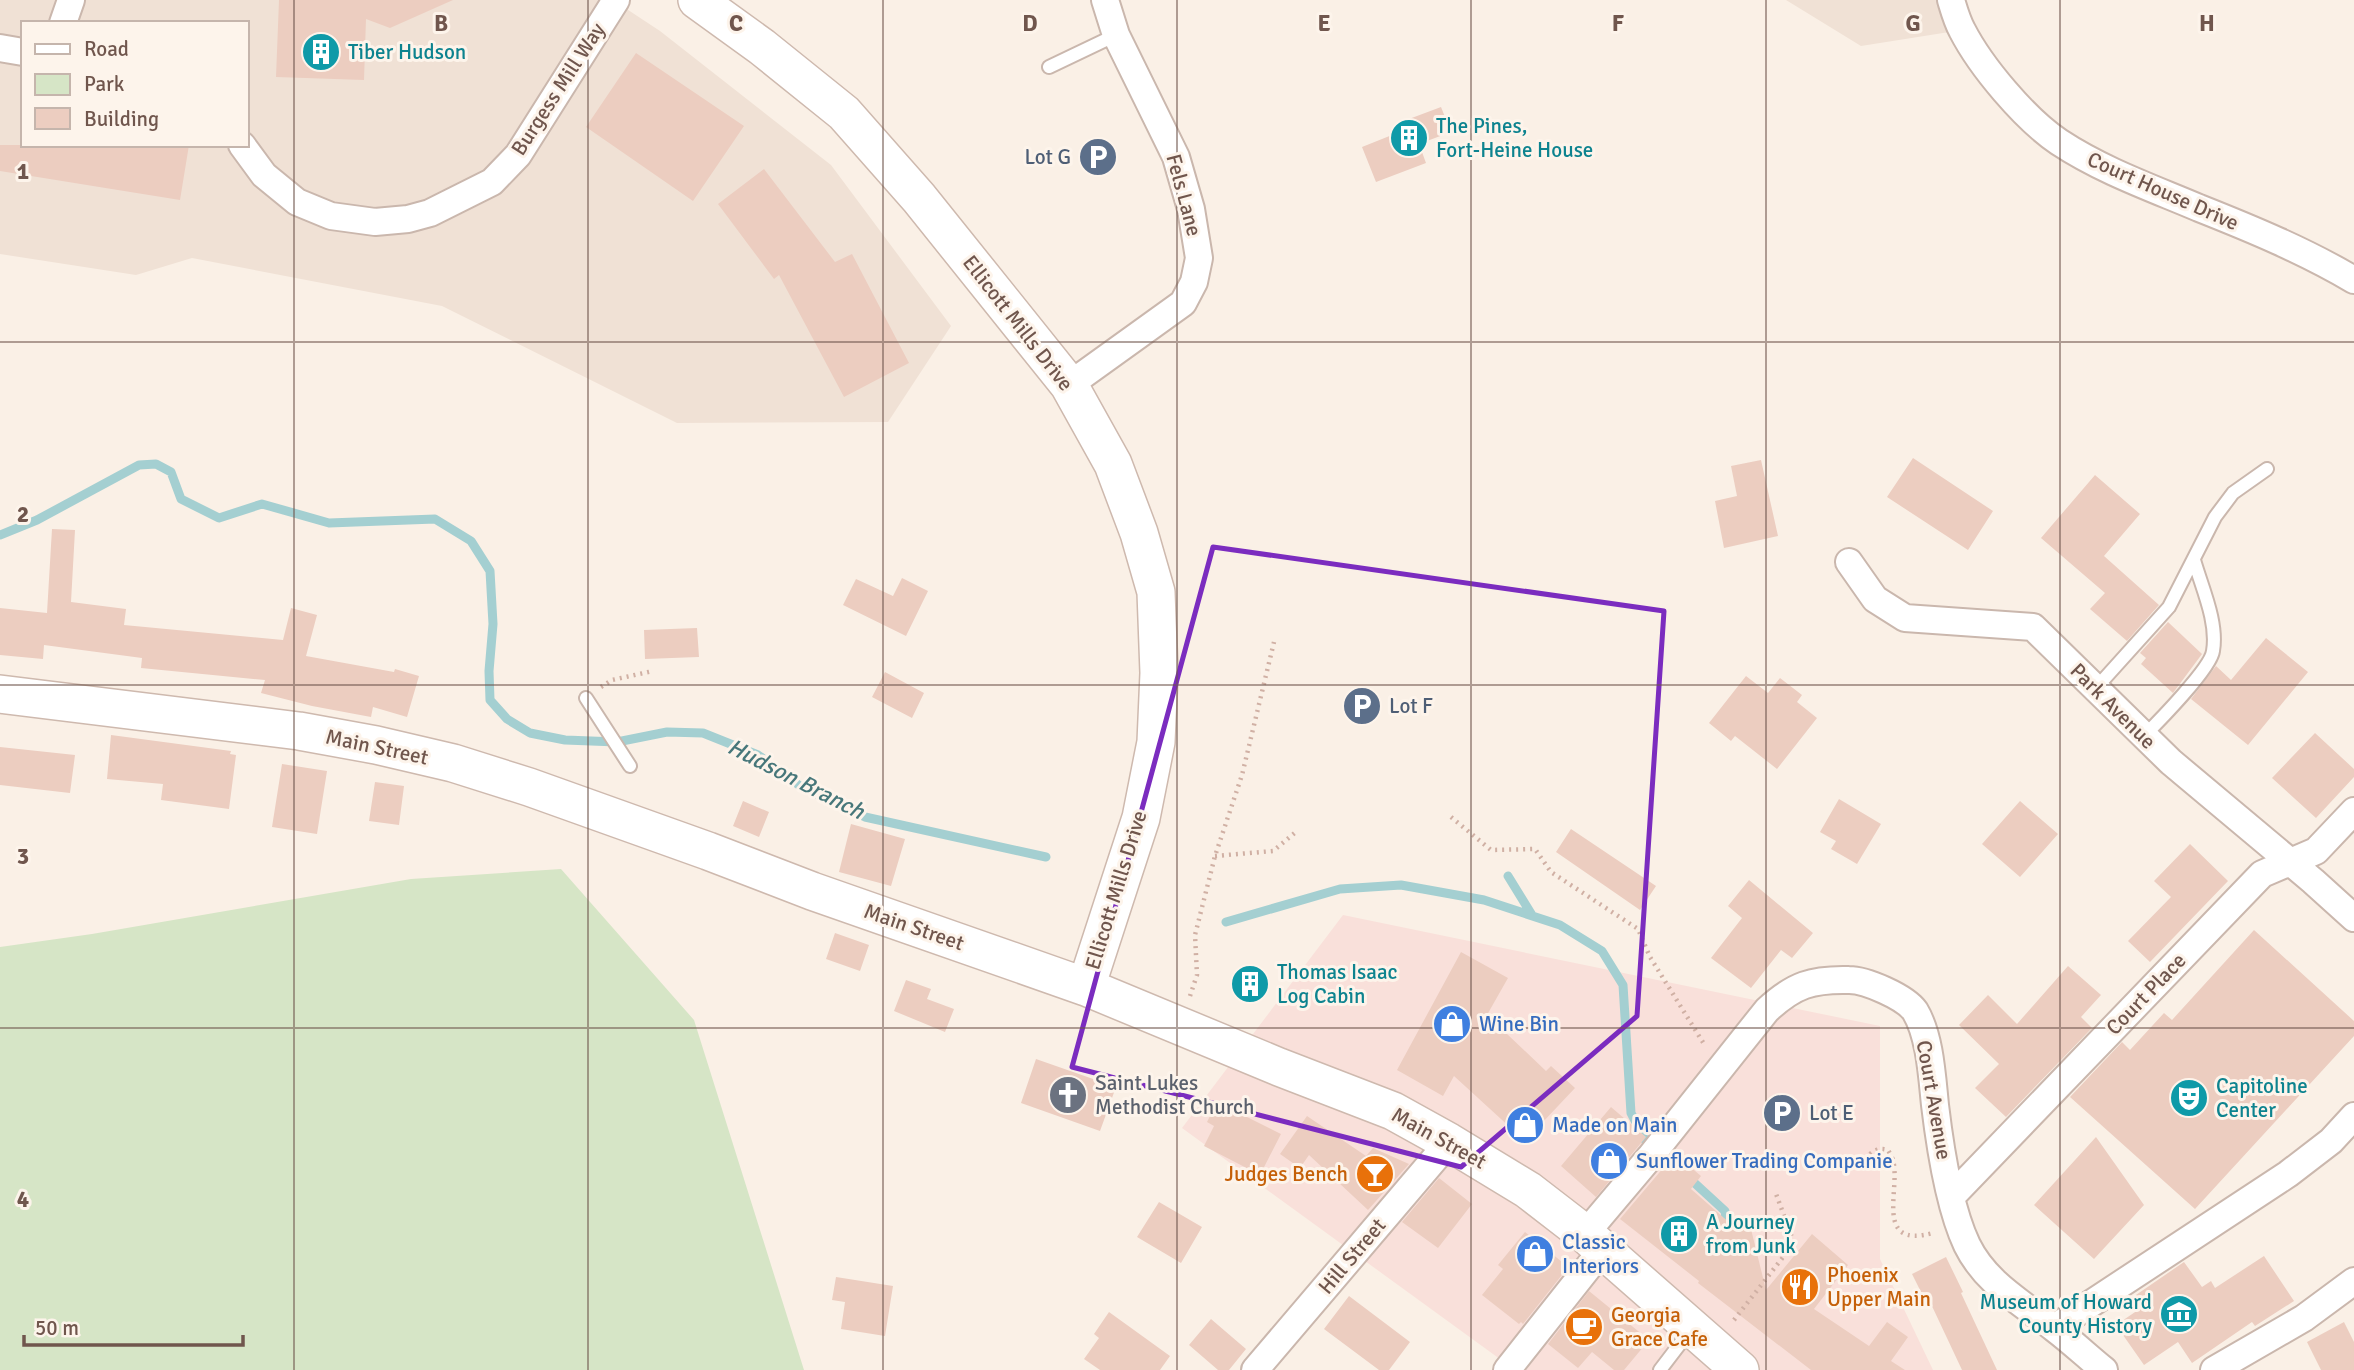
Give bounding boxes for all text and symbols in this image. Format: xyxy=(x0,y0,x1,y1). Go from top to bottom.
text: B xyxy=(434,9,448,38)
text: C xyxy=(729,9,743,38)
text: D xyxy=(1022,9,1038,38)
text: E xyxy=(1317,9,1331,38)
text: F xyxy=(1612,9,1624,38)
text: G xyxy=(1905,9,1921,38)
text: H xyxy=(2199,9,2215,38)
street label: Burgess Mill Way xyxy=(505,18,611,160)
legend xyxy=(21,21,248,147)
building icon: Tiber Hudson xyxy=(300,31,342,73)
text: Road xyxy=(84,36,129,62)
place label: Tiber Hudson xyxy=(348,39,466,65)
text: Park xyxy=(84,71,125,97)
text: Building xyxy=(84,106,159,132)
place label: The Pines, Fort-Heine House xyxy=(1436,113,1593,163)
building icon: The Pines, Fort-Heine House xyxy=(1388,117,1430,159)
parking icon: Lot G xyxy=(1077,136,1119,178)
place label: Lot G xyxy=(1024,144,1071,170)
street label: Court House Drive xyxy=(2083,146,2243,236)
street label: Fels Lane xyxy=(1161,151,1207,239)
text: 1 xyxy=(17,157,29,186)
street label: Ellicott Mills Drive xyxy=(957,250,1079,396)
text: 2 xyxy=(17,500,29,529)
street label: Park Avenue xyxy=(2065,658,2161,754)
parking icon: Lot F xyxy=(1341,685,1383,727)
place label: Lot F xyxy=(1389,693,1433,719)
street label: Main Street xyxy=(323,723,431,771)
water label: Hudson Branch xyxy=(723,732,870,826)
street label: Ellicott Mills Drive xyxy=(1079,807,1153,973)
text: 3 xyxy=(17,842,29,871)
street label: Main Street xyxy=(861,898,967,956)
street label: Court Place xyxy=(2101,948,2191,1040)
place label: Thomas Isaac Log Cabin xyxy=(1277,959,1397,1009)
building icon: Thomas Isaac Log Cabin xyxy=(1229,963,1271,1005)
shop icon: Wine Bin xyxy=(1431,1003,1473,1045)
place label: Wine Bin xyxy=(1479,1011,1559,1037)
street label: Court Avenue xyxy=(1911,1038,1957,1162)
place label: Saint Lukes Methodist Church xyxy=(1095,1070,1254,1120)
place label: Capitoline Center xyxy=(2216,1073,2308,1123)
church icon: Saint Lukes Methodist Church xyxy=(1047,1074,1089,1116)
theatre icon: Capitoline Center xyxy=(2168,1077,2210,1119)
parking icon: Lot E xyxy=(1761,1092,1803,1134)
place label: Lot E xyxy=(1809,1100,1854,1126)
street label: Main Street xyxy=(1387,1101,1491,1175)
shop icon: Made on Main xyxy=(1504,1104,1546,1146)
place label: Made on Main xyxy=(1552,1112,1678,1138)
shop icon: Sunflower Trading Companie xyxy=(1588,1140,1630,1182)
place label: Sunflower Trading Companie xyxy=(1636,1148,1893,1174)
bar icon: Judges Bench xyxy=(1354,1153,1396,1195)
place label: Judges Bench xyxy=(1225,1161,1348,1187)
text: 4 xyxy=(17,1185,29,1214)
place label: A Journey from Junk xyxy=(1706,1209,1796,1259)
street label: Hill Street xyxy=(1313,1213,1391,1299)
building icon: A Journey from Junk xyxy=(1658,1213,1700,1255)
place label: Classic Interiors xyxy=(1562,1229,1639,1279)
shop icon: Classic Interiors xyxy=(1514,1233,1556,1275)
place label: Phoenix Upper Main xyxy=(1827,1262,1931,1312)
restaurant icon: Phoenix Upper Main xyxy=(1779,1266,1821,1308)
place label: Museum of Howard County History xyxy=(1979,1289,2152,1339)
museum icon: Museum of Howard County History xyxy=(2158,1293,2200,1335)
place label: Georgia Grace Cafe xyxy=(1611,1302,1708,1352)
scale bar xyxy=(24,1304,243,1348)
cafe icon: Georgia Grace Cafe xyxy=(1563,1306,1605,1348)
text: 50 m xyxy=(35,1315,79,1341)

